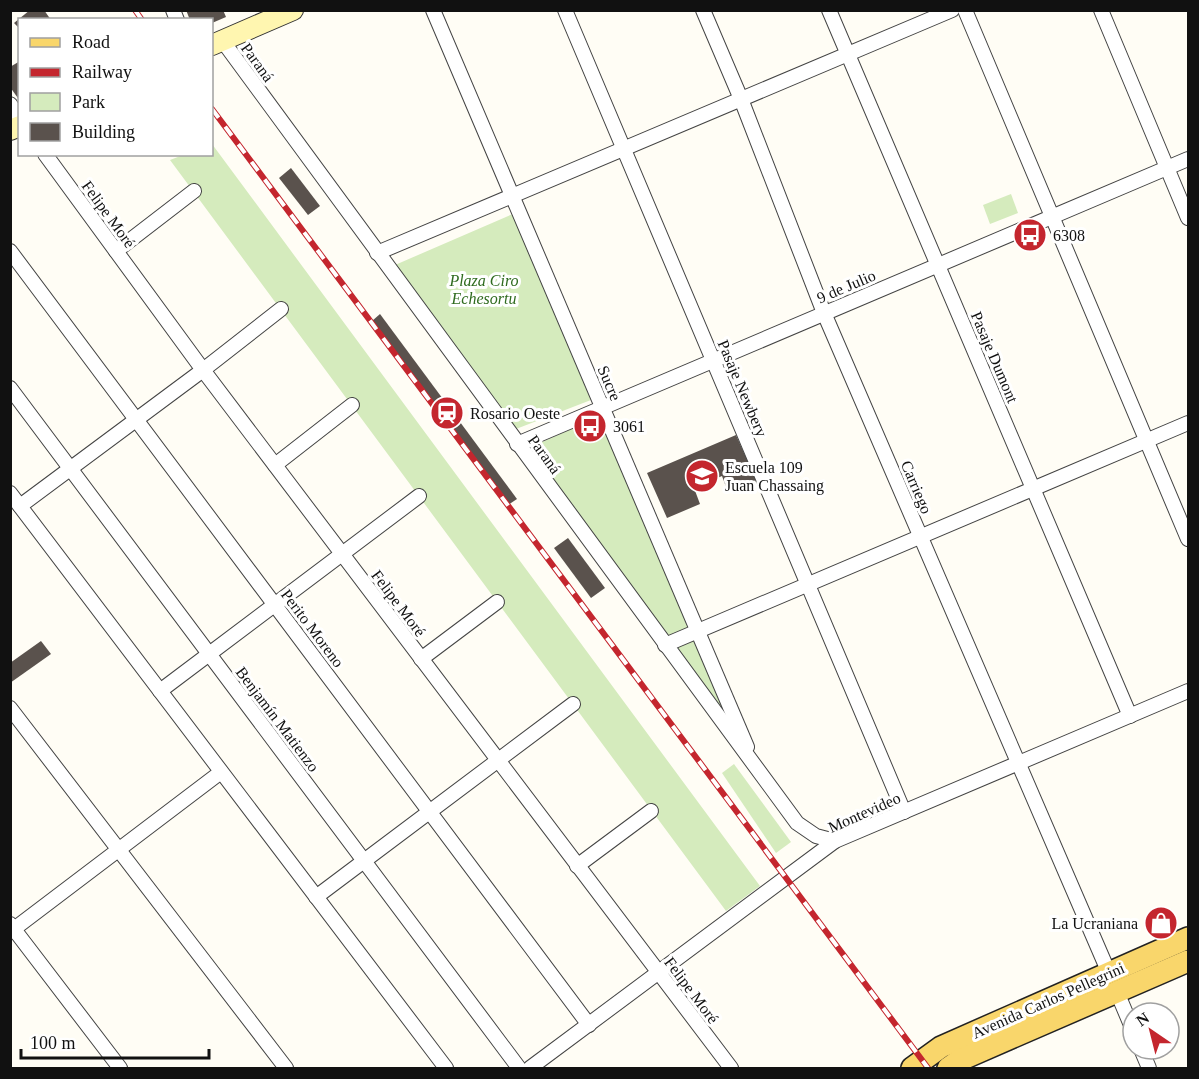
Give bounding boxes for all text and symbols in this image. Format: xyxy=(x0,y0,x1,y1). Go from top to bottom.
legend xyxy=(18,18,213,156)
text: Road xyxy=(72,32,110,52)
street label: Paraná xyxy=(238,40,277,85)
text: Railway xyxy=(72,62,132,82)
text: Park xyxy=(72,92,105,112)
text: Building xyxy=(72,122,135,142)
street label: Felipe Moré xyxy=(78,177,139,252)
bus stop icon: 6308 xyxy=(1012,217,1048,253)
place label: 6308 xyxy=(1053,227,1085,244)
street label: 9 de Julio xyxy=(814,266,878,306)
park label: Plaza Ciro Echesortu xyxy=(448,272,519,307)
street label: Pasaje Dumont xyxy=(967,309,1022,406)
street label: Pasaje Newbery xyxy=(714,337,771,440)
street label: Sucre xyxy=(595,363,624,403)
station icon: Rosario Oeste xyxy=(429,395,465,431)
place label: Rosario Oeste xyxy=(470,405,560,422)
bus stop icon: 3061 xyxy=(572,408,608,444)
place label: 3061 xyxy=(613,418,645,435)
street label: Paraná xyxy=(525,432,564,477)
school or university icon: Escuela 109 Juan Chassaing xyxy=(684,458,720,494)
street label: Carriego xyxy=(897,458,935,517)
place label: Escuela 109 Juan Chassaing xyxy=(725,459,824,495)
street label: Felipe Moré xyxy=(367,567,429,640)
street label: Perito Moreno xyxy=(278,586,347,671)
street label: Benjamín Matienzo xyxy=(232,664,322,776)
street label: Montevideo xyxy=(825,789,903,836)
shop icon: La Ucraniana xyxy=(1143,905,1179,941)
place label: La Ucraniana xyxy=(1051,915,1138,932)
street label: Felipe Moré xyxy=(660,954,722,1027)
street label: Avenida Carlos Pellegrini xyxy=(969,959,1128,1043)
north arrow xyxy=(1121,1001,1181,1061)
text: N xyxy=(1133,1009,1153,1029)
scale bar xyxy=(21,1022,208,1060)
text: 100 m xyxy=(30,1033,76,1053)

